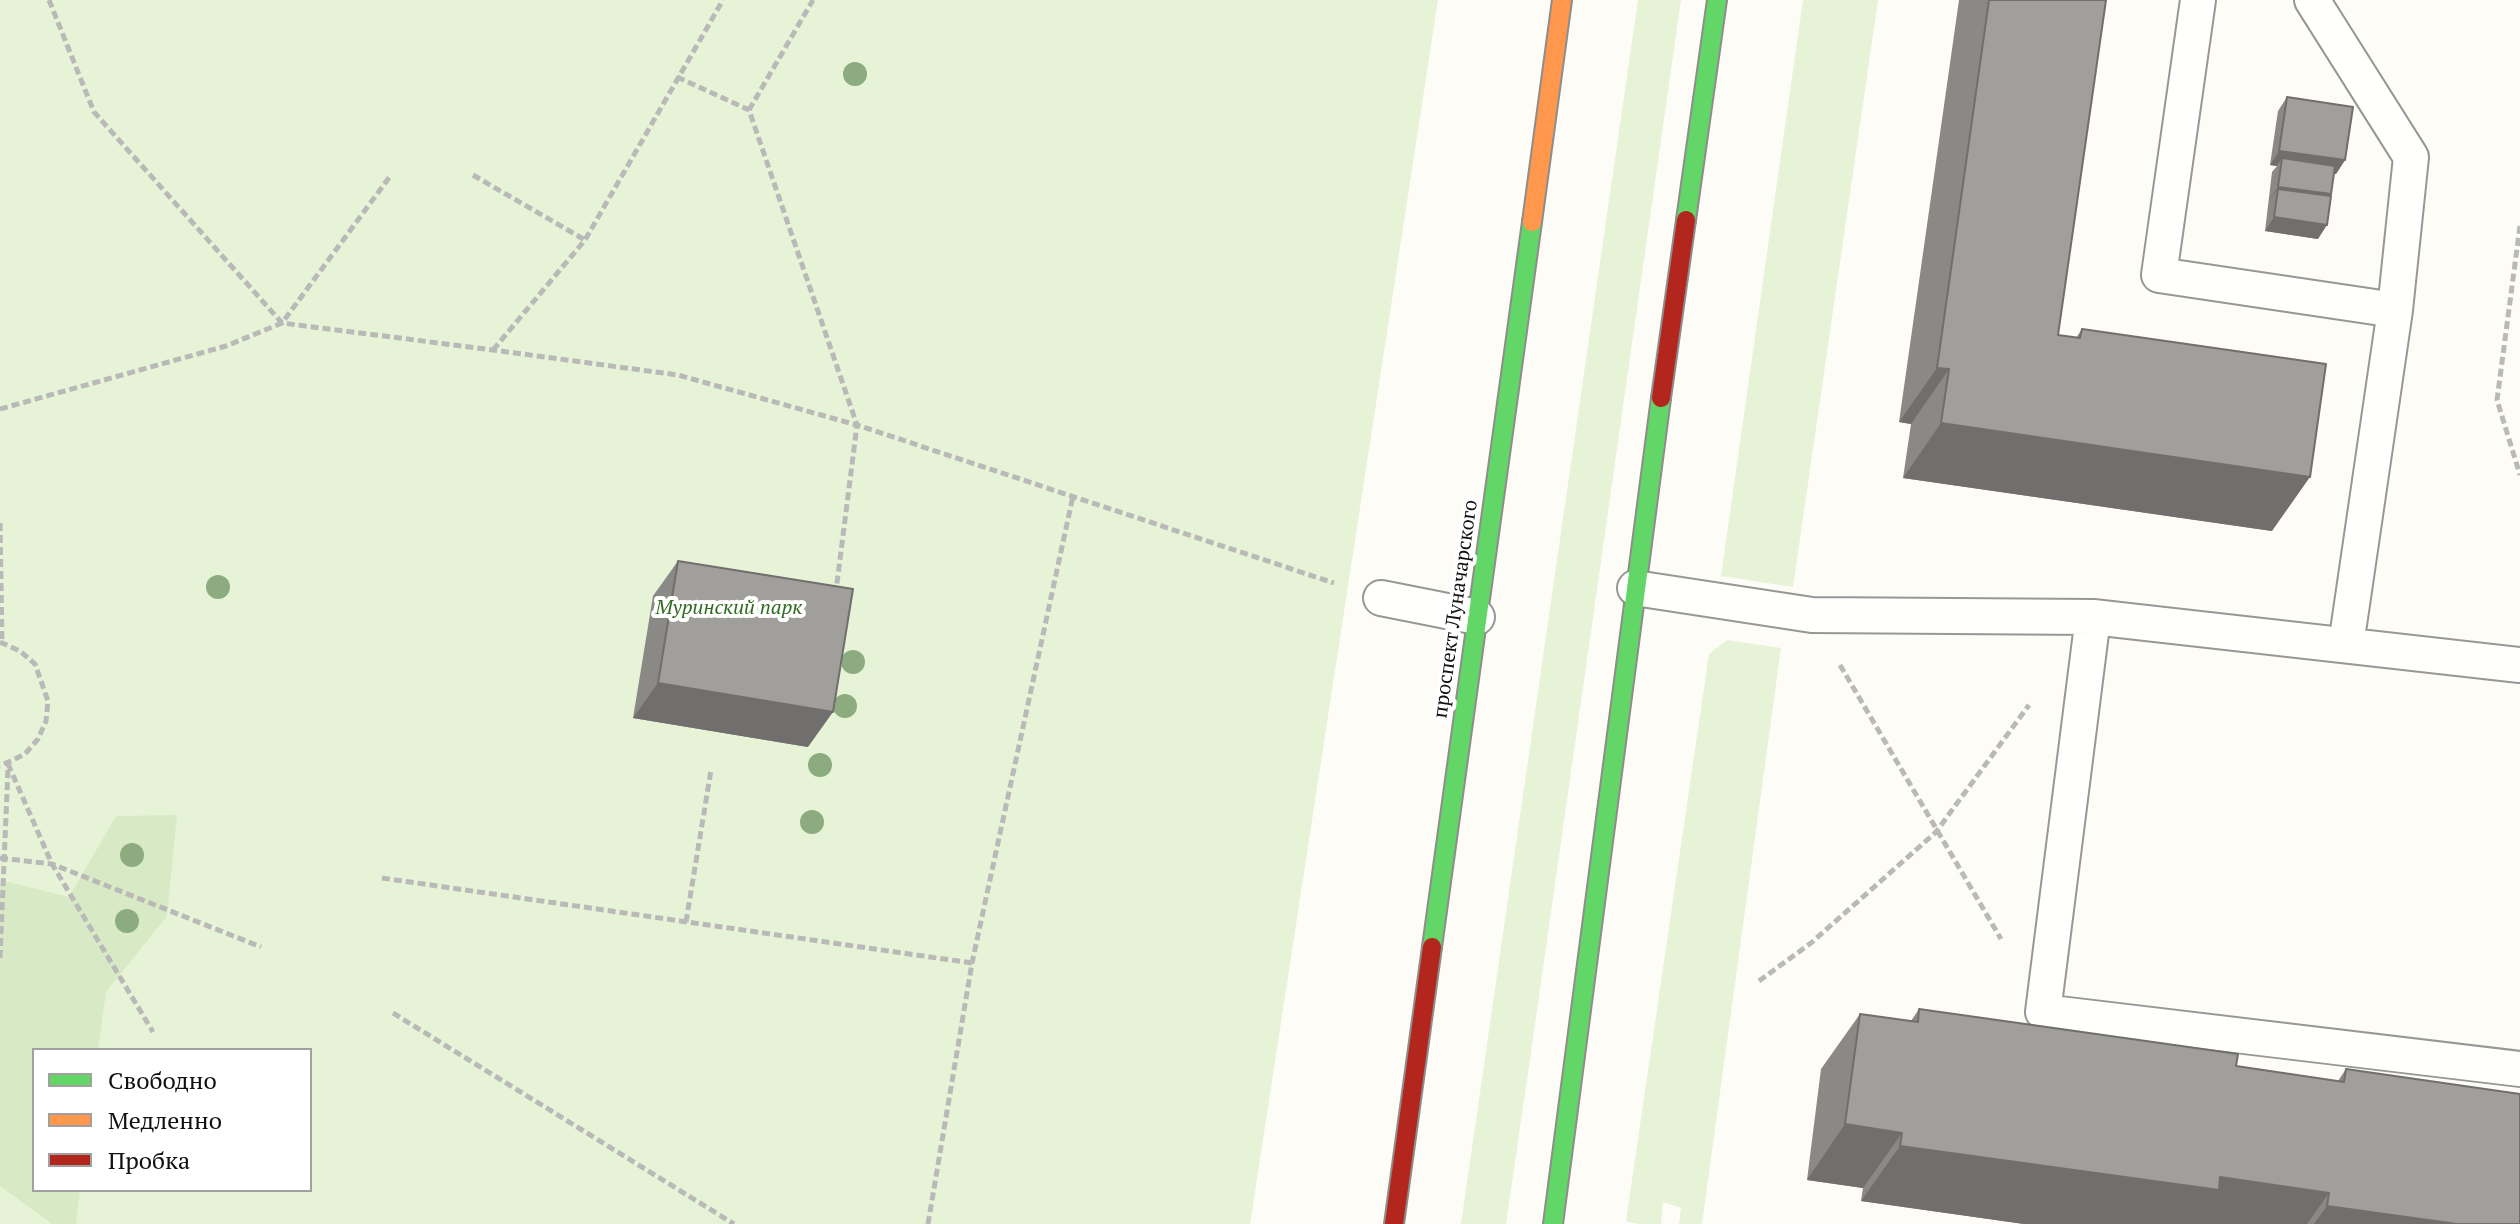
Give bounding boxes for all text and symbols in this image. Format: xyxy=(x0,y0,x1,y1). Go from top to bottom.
street label: проспект Луначарского xyxy=(1429,498,1483,720)
park label: Муринский парк xyxy=(655,596,803,620)
legend xyxy=(32,1048,312,1192)
text: Свободно xyxy=(108,1064,217,1096)
text: Медленно xyxy=(108,1104,222,1136)
text: Пробка xyxy=(108,1144,190,1176)

